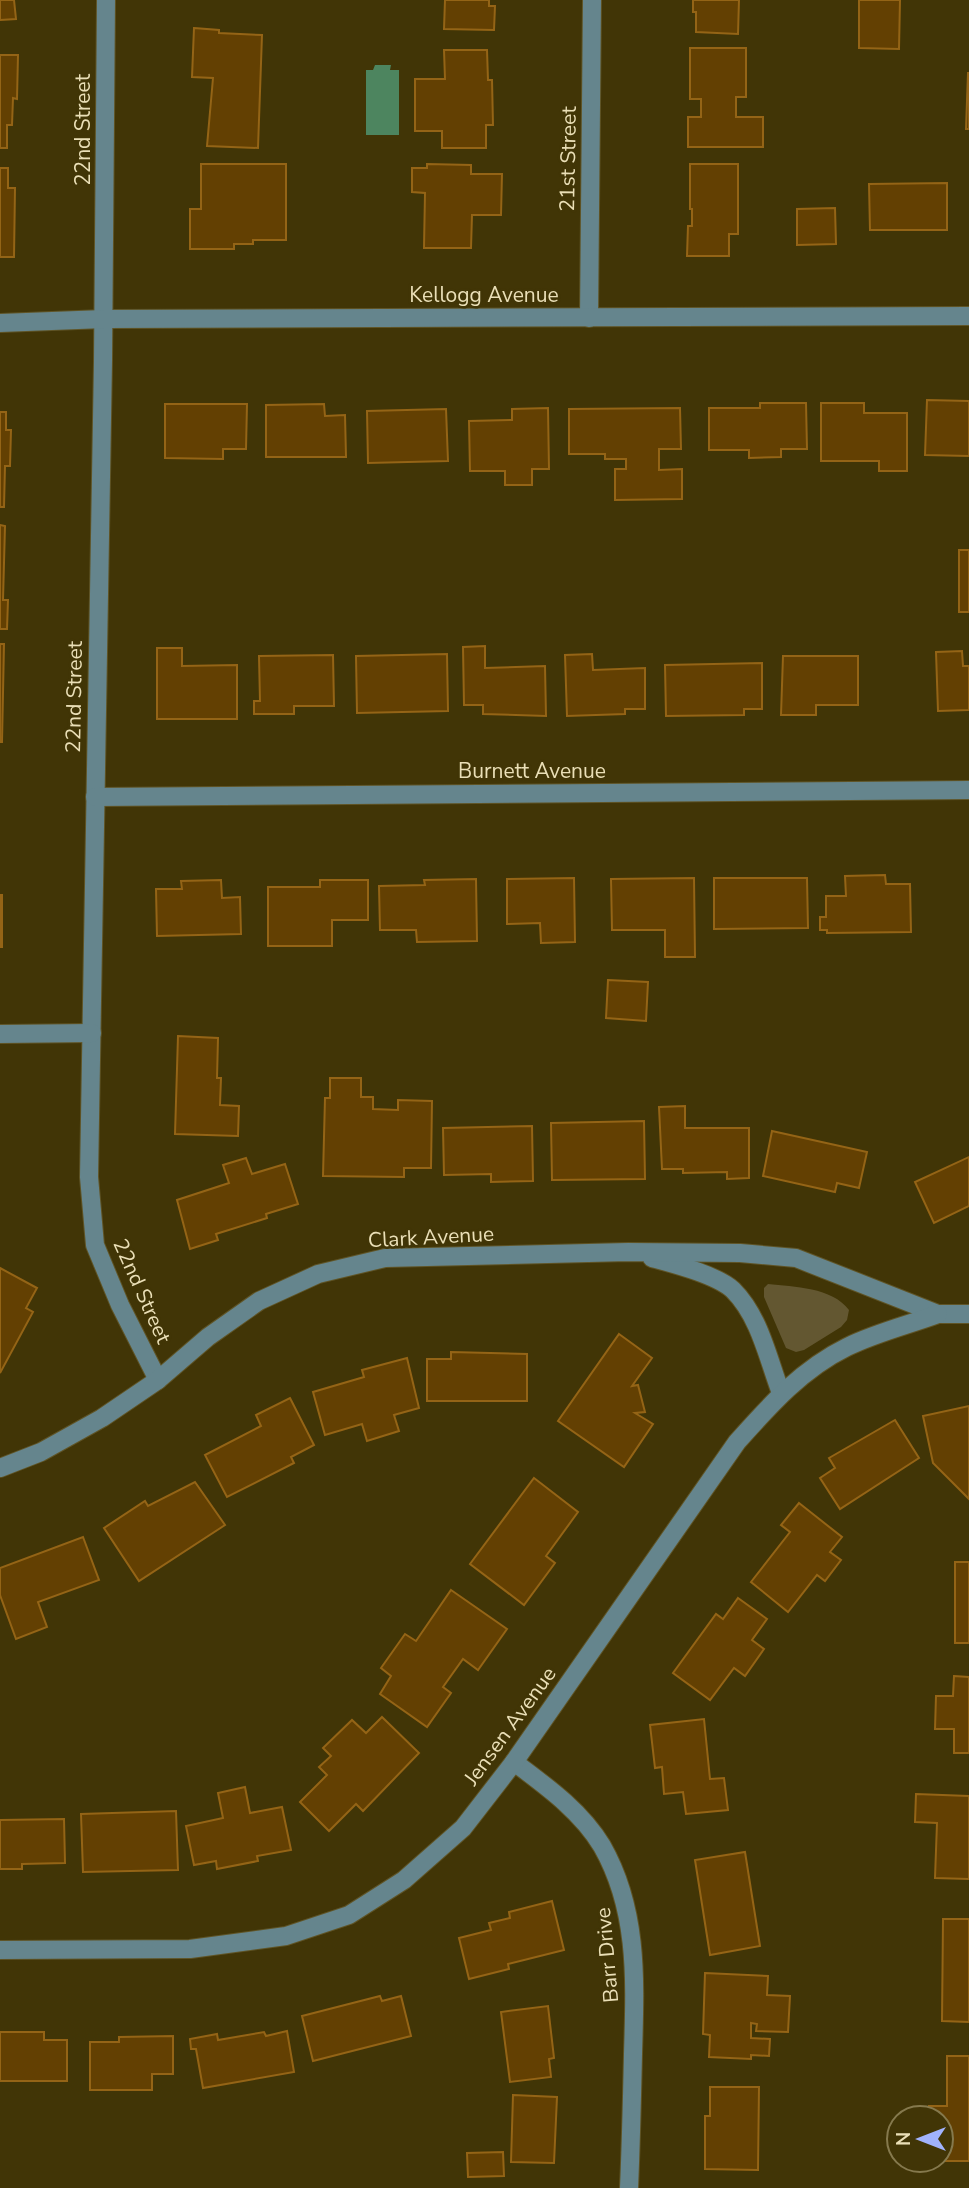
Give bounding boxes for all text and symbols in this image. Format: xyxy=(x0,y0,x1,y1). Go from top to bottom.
street label: 22nd Street xyxy=(69,73,97,186)
street label: 21st Street xyxy=(553,106,583,212)
street label: Kellogg Avenue xyxy=(409,281,559,309)
street label: 22nd Street xyxy=(59,640,89,753)
street label: Burnett Avenue xyxy=(458,757,606,785)
street label: Clark Avenue xyxy=(367,1220,495,1254)
street label: 22nd Street xyxy=(106,1234,178,1348)
street label: Jensen Avenue xyxy=(457,1661,562,1792)
street label: Barr Drive xyxy=(589,1906,625,2004)
north arrow xyxy=(885,2104,955,2174)
text: N xyxy=(891,2132,917,2146)

